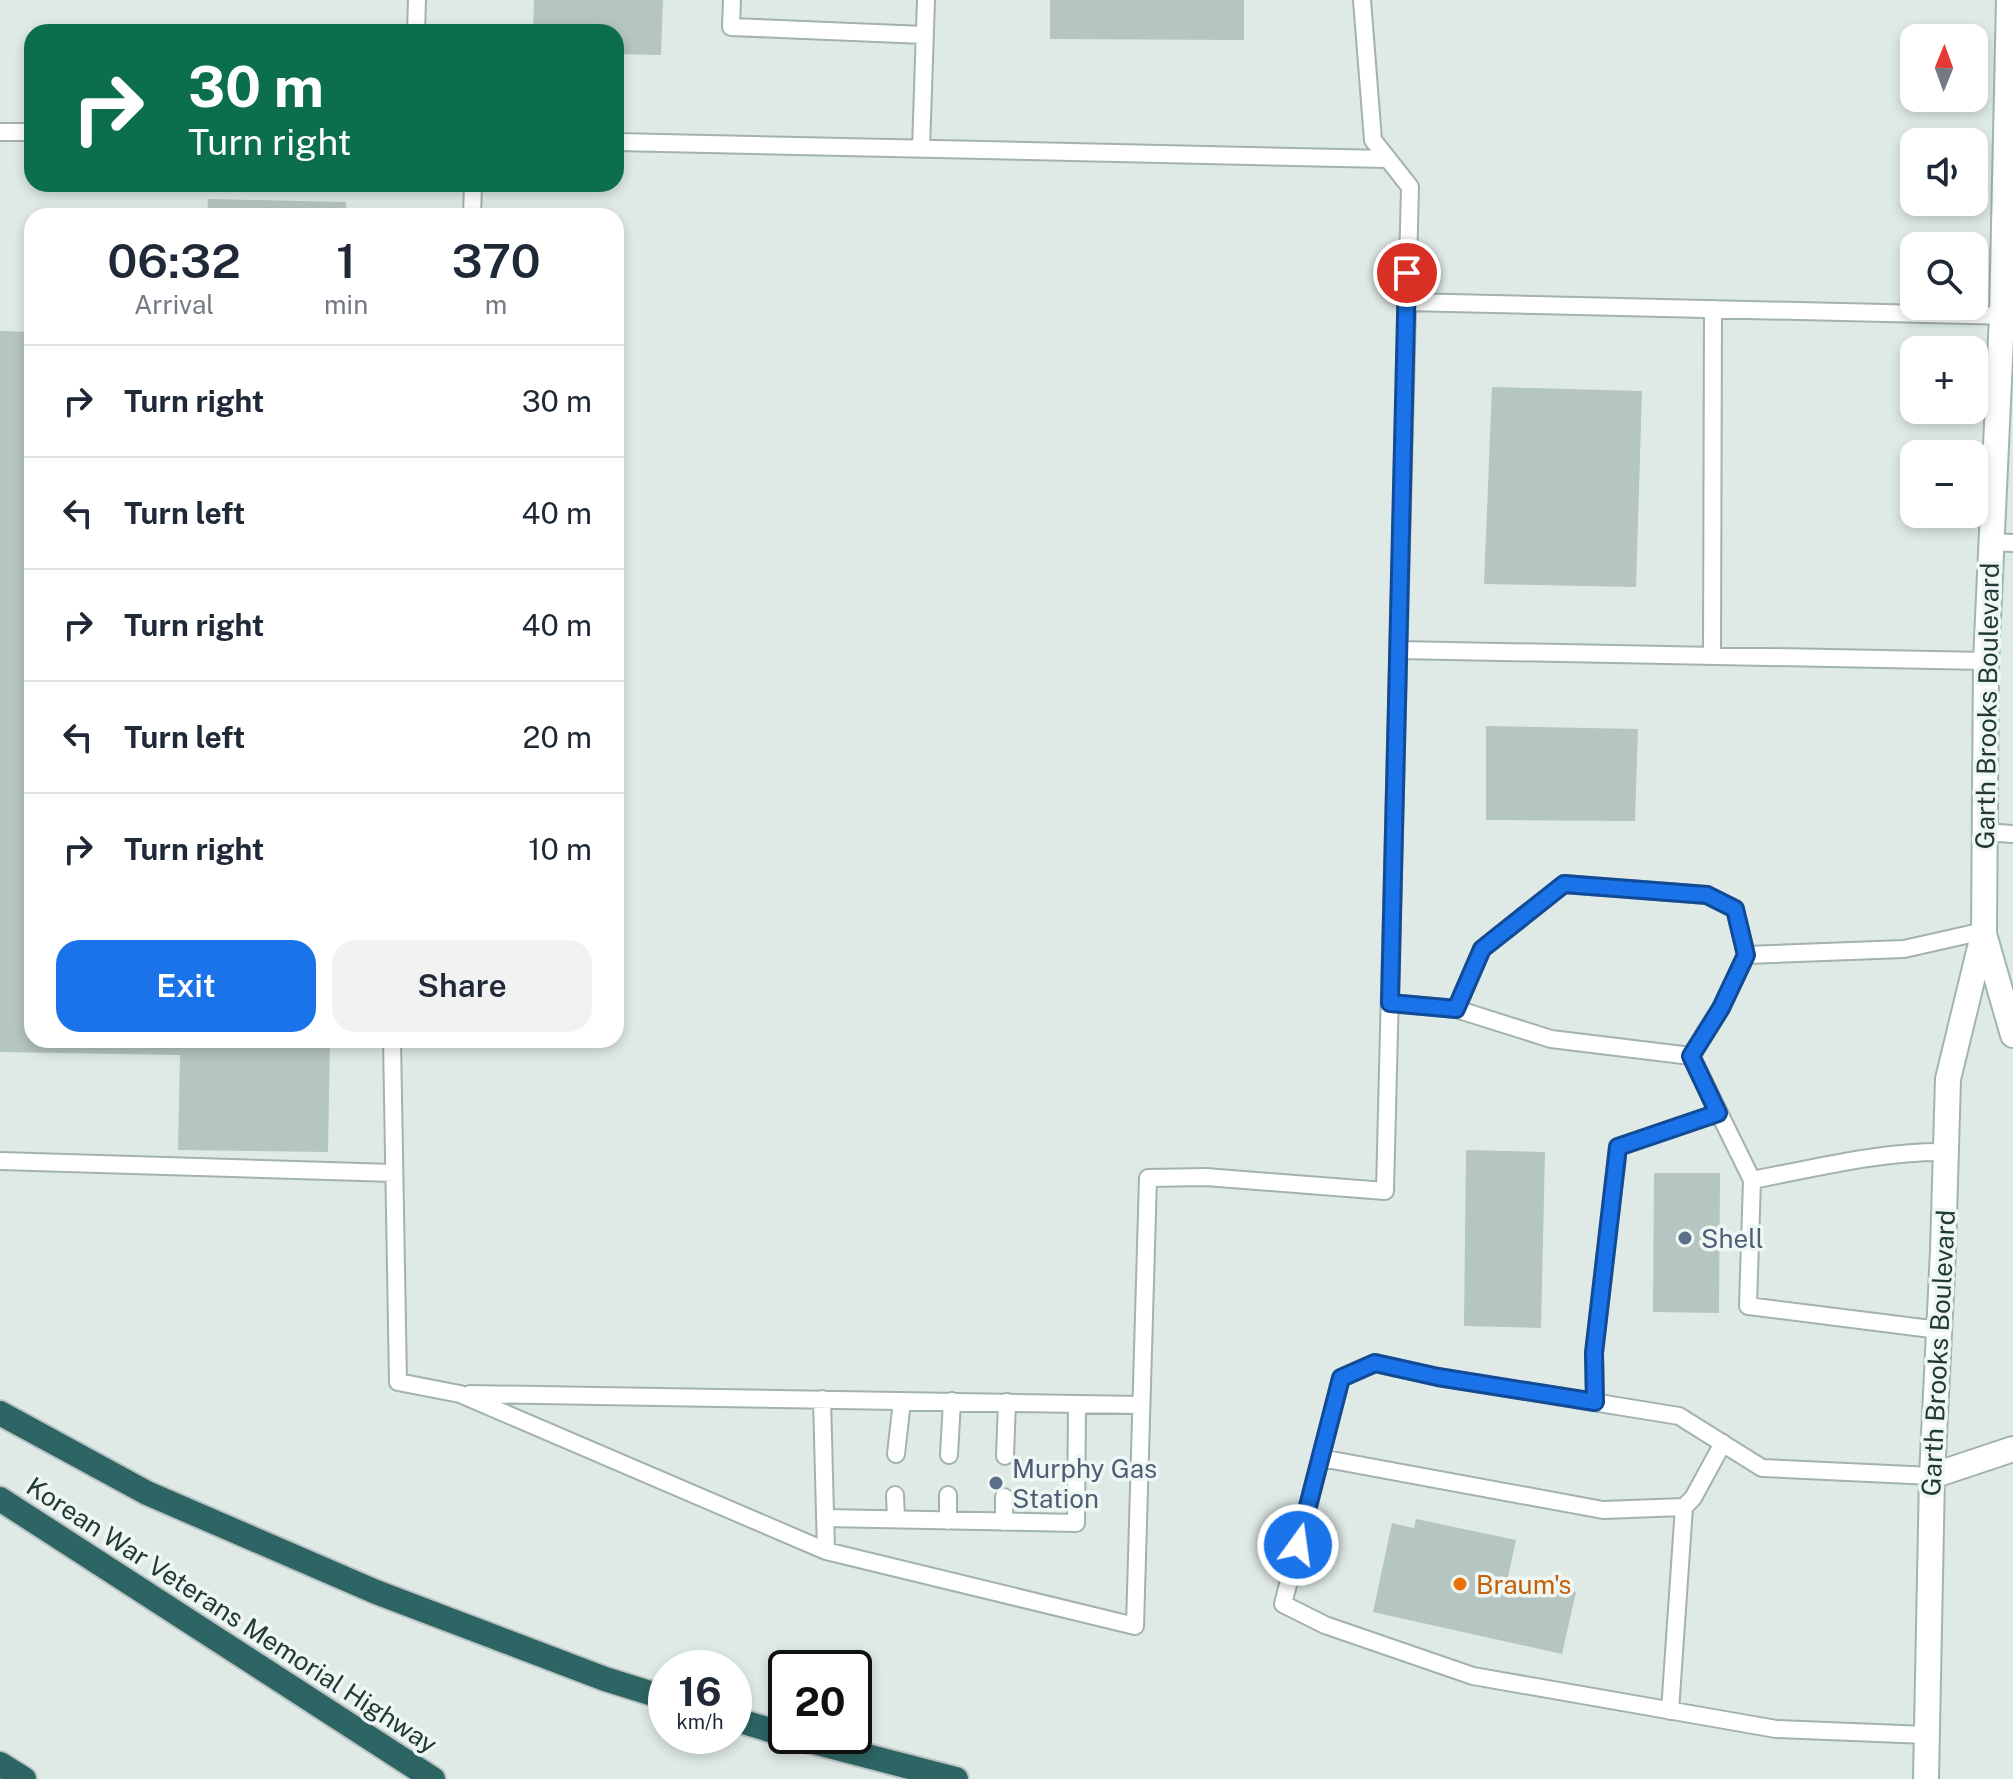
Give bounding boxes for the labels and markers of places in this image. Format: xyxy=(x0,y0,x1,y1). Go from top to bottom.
pin xyxy=(1373,239,1441,307)
place label: Shell xyxy=(1701,1223,1764,1254)
marker: Shell xyxy=(1676,1229,1694,1247)
place label: Murphy Gas Station xyxy=(1012,1453,1157,1514)
marker: Murphy Gas Station xyxy=(987,1474,1005,1492)
place label: Braum's xyxy=(1476,1569,1572,1600)
marker: Braum's xyxy=(1451,1575,1469,1593)

